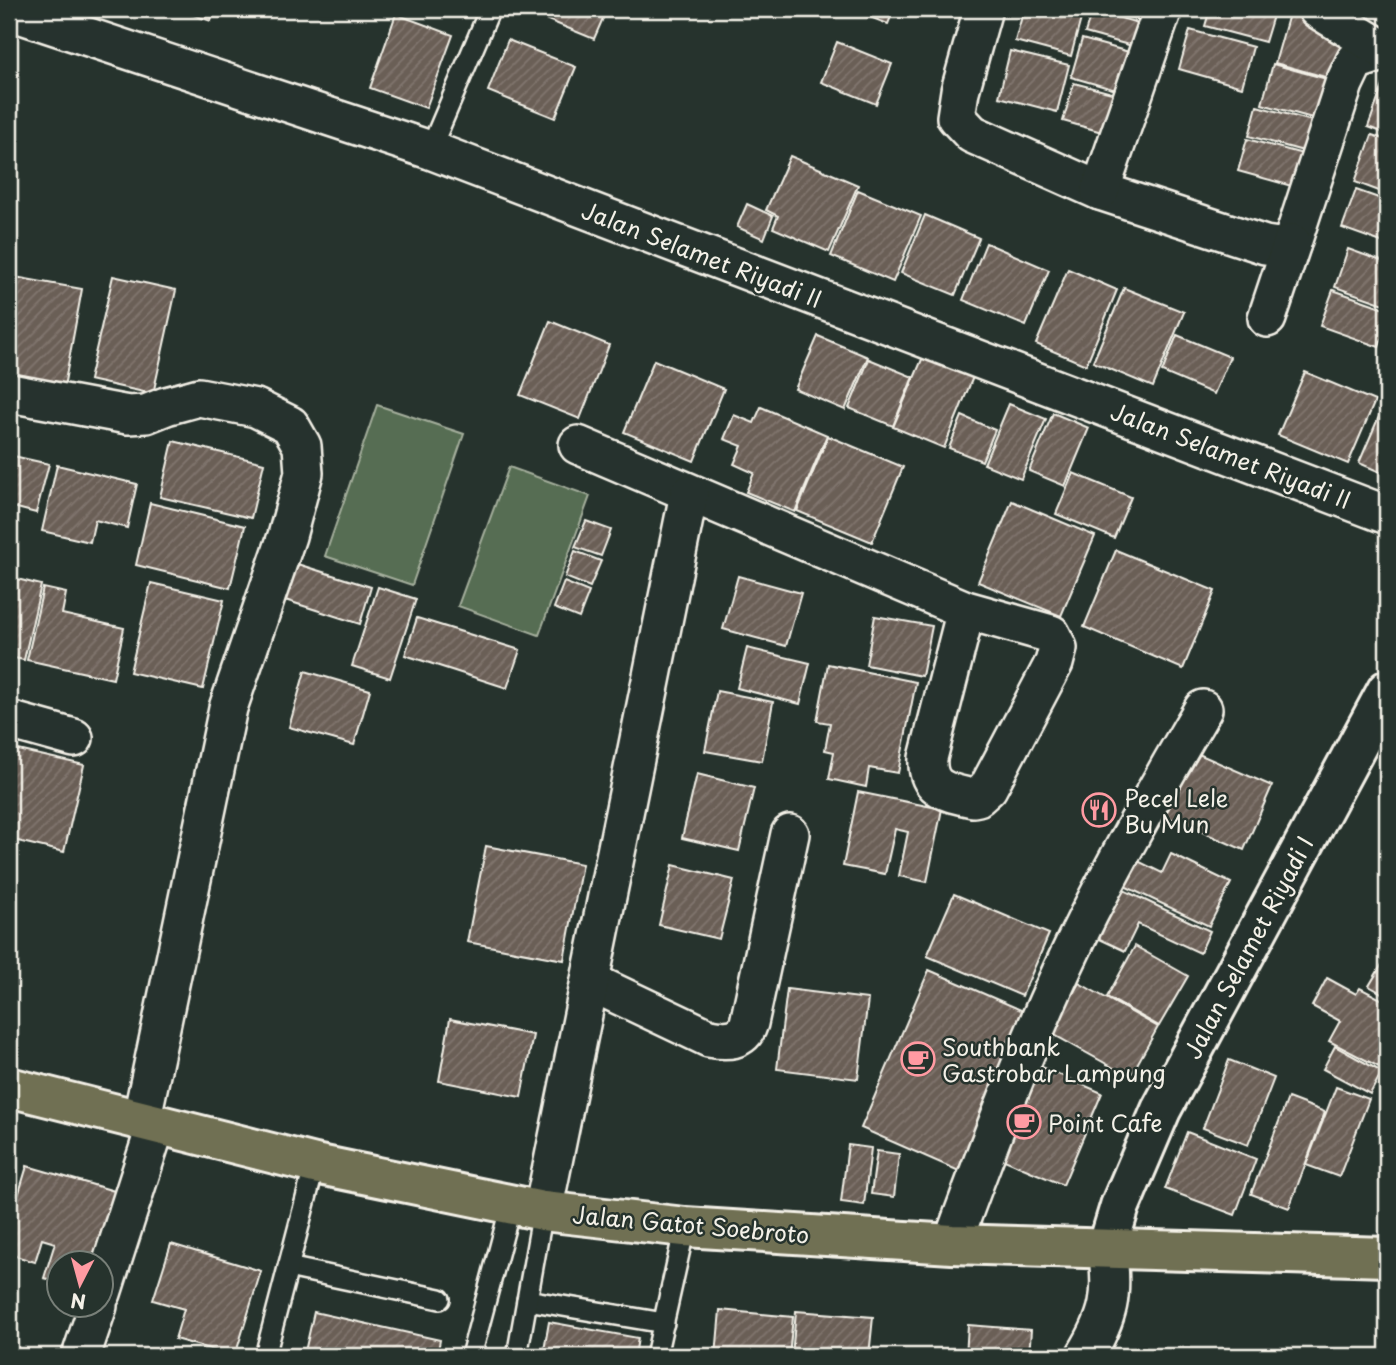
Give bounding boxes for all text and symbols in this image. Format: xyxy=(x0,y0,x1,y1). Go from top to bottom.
street label: Jalan Selamet Riyadi II xyxy=(577,192,827,316)
street label: Jalan Selamet Riyadi II xyxy=(1106,393,1356,517)
place label: Pecel Lele Bu Mun xyxy=(1124,780,1228,841)
restaurant icon: Pecel Lele Bu Mun xyxy=(1080,791,1118,829)
street label: Jalan Selamet Riyadi I xyxy=(1174,829,1322,1065)
place label: Southbank Gastrobar Lampung xyxy=(942,1029,1166,1090)
cafe icon: Southbank Gastrobar Lampung xyxy=(899,1040,937,1078)
cafe icon: Point Cafe xyxy=(1005,1103,1043,1141)
place label: Point Cafe xyxy=(1048,1105,1162,1140)
street label: Jalan Gatot Soebroto xyxy=(571,1196,811,1252)
north arrow xyxy=(46,1250,116,1320)
text: N xyxy=(69,1287,87,1317)

